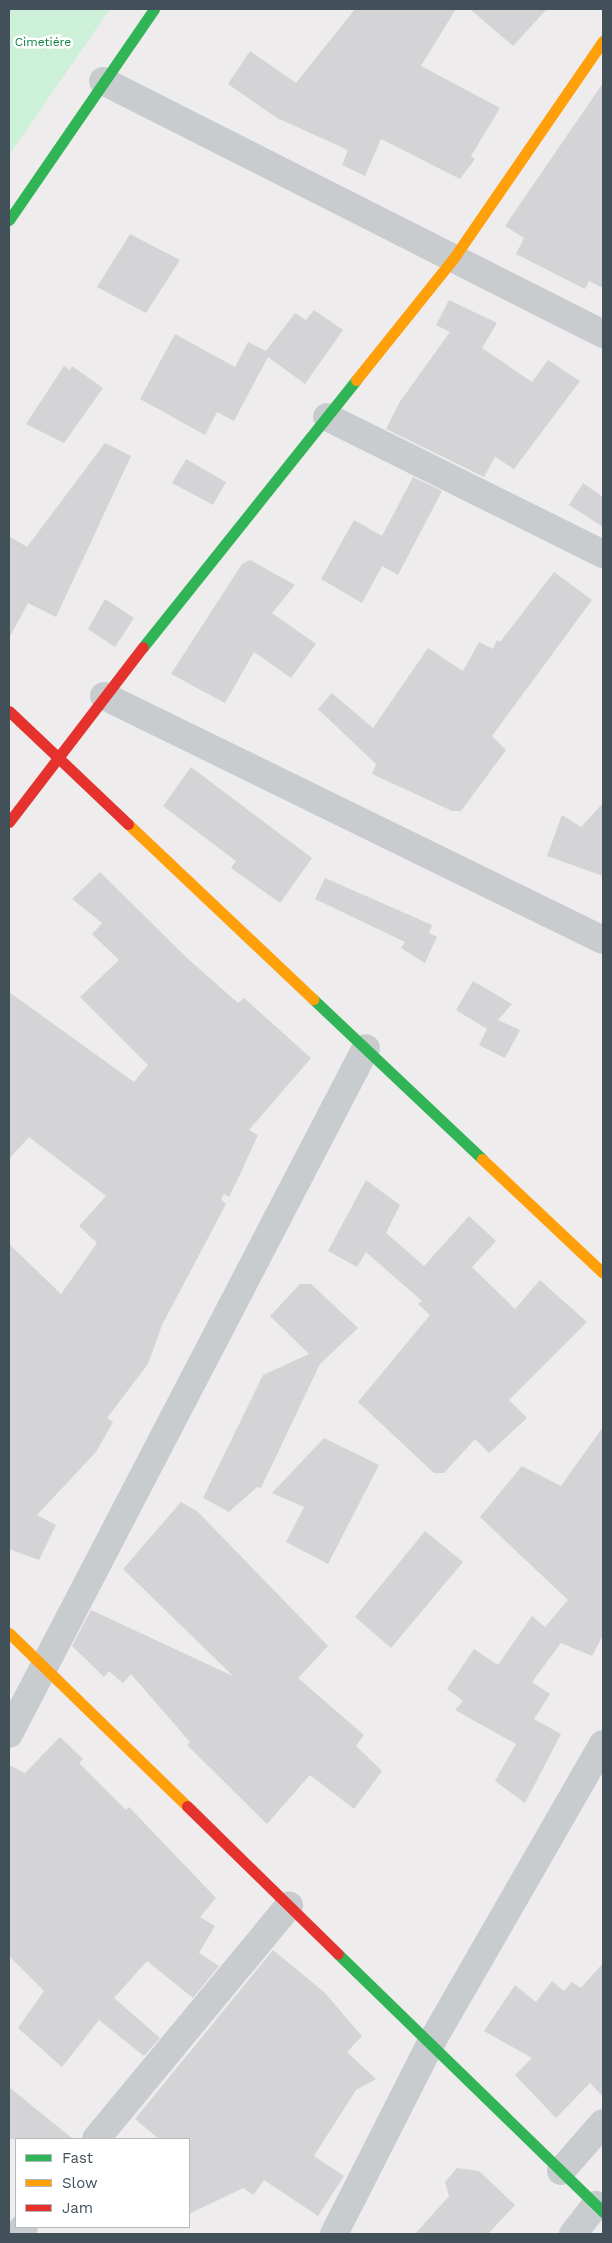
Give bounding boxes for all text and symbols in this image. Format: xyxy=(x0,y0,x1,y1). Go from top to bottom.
park label: Cimetiére xyxy=(15,36,71,50)
legend xyxy=(15,2138,190,2228)
text: Fast xyxy=(62,2149,93,2167)
text: Slow xyxy=(62,2174,98,2192)
text: Jam xyxy=(62,2199,93,2217)

